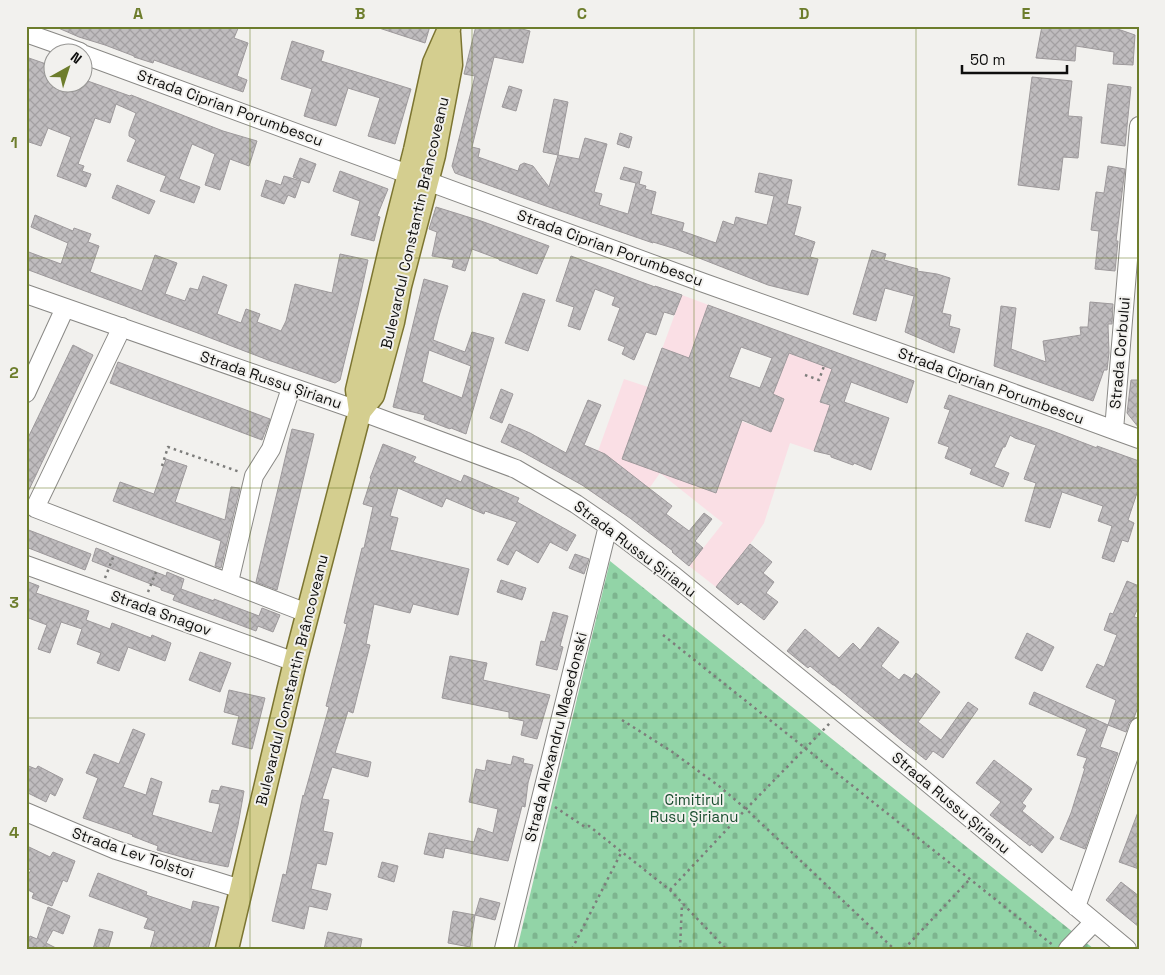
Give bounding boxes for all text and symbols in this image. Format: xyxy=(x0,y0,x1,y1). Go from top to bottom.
text: A xyxy=(133,3,143,24)
text: B xyxy=(355,3,365,24)
text: C xyxy=(577,3,587,24)
text: D xyxy=(799,3,809,24)
text: E xyxy=(1022,3,1031,24)
north arrow xyxy=(42,42,92,92)
scale bar xyxy=(962,42,1068,74)
text: N xyxy=(67,48,85,68)
text: 50 m xyxy=(970,50,1005,69)
street label: Strada Ciprian Porumbescu xyxy=(135,65,326,150)
street label: Bulevardul Constantin Brâncoveanu xyxy=(376,95,453,351)
text: 1 xyxy=(10,132,18,153)
street label: Strada Ciprian Porumbescu xyxy=(515,205,706,290)
street label: Strada Corbului xyxy=(1105,296,1134,410)
street label: Strada Ciprian Porumbescu xyxy=(896,343,1087,428)
street label: Strada Russu Șirianu xyxy=(198,346,345,413)
text: 2 xyxy=(9,362,19,383)
street label: Strada Russu Șirianu xyxy=(570,496,700,601)
street label: Bulevardul Constantin Brâncoveanu xyxy=(251,552,332,807)
street label: Strada Snagov xyxy=(108,586,214,640)
text: 3 xyxy=(9,592,19,613)
street label: Strada Alexandru Macedonski xyxy=(520,630,591,844)
street label: Strada Russu Șirianu xyxy=(888,748,1014,858)
park label: Cimitirul Rusu Șirianu xyxy=(650,790,738,826)
text: 4 xyxy=(9,822,19,843)
street label: Strada Lev Tolstoi xyxy=(70,823,197,882)

